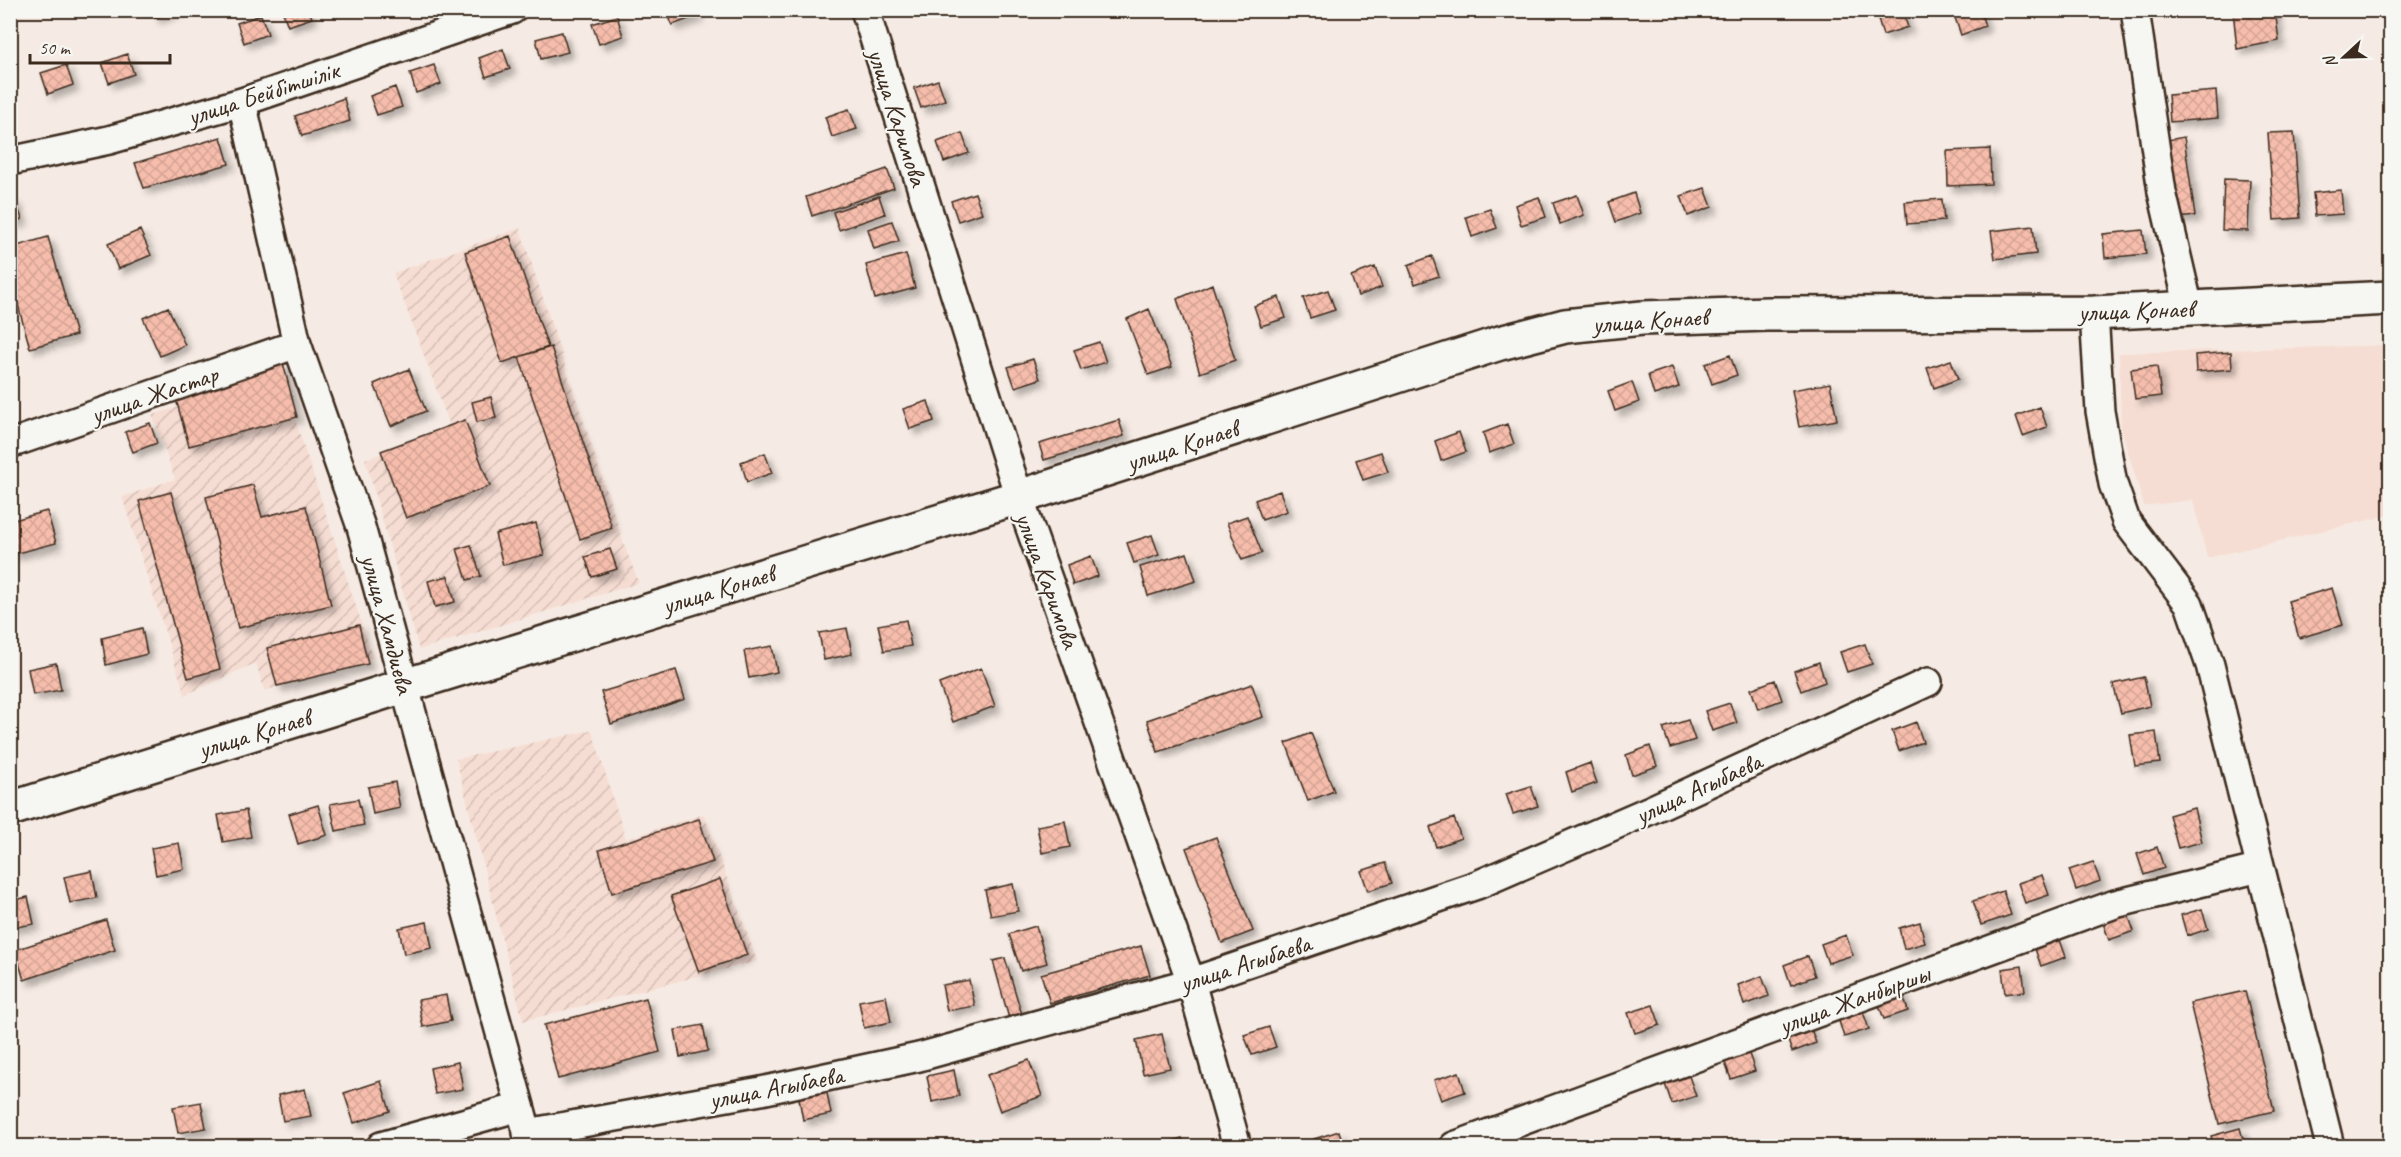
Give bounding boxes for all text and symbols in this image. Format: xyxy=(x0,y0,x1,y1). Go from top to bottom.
scale bar xyxy=(30,27,170,65)
north arrow xyxy=(2314,27,2374,87)
text: 50 m xyxy=(39,37,72,59)
street label: улица Каримова xyxy=(859,42,936,192)
text: N xyxy=(2319,51,2342,71)
street label: улица Бейбітшілік xyxy=(181,53,345,134)
street label: улица Қонаев xyxy=(2076,292,2199,329)
street label: улица Қонаев xyxy=(1589,300,1713,341)
street label: улица Жастар xyxy=(84,357,224,432)
street label: улица Қонаев xyxy=(1120,411,1246,480)
street label: улица Каримова xyxy=(1007,506,1088,654)
street label: улица Хамдиева xyxy=(353,549,422,699)
street label: улица Қонаев xyxy=(656,555,783,623)
street label: улица Қонаев xyxy=(192,699,319,767)
street label: улица Агыбаева xyxy=(1628,744,1769,833)
street label: улица Агыбаева xyxy=(1174,926,1317,1001)
street label: улица Жанбыршы xyxy=(1772,956,1936,1043)
street label: улица Агыбаева xyxy=(704,1058,848,1117)

